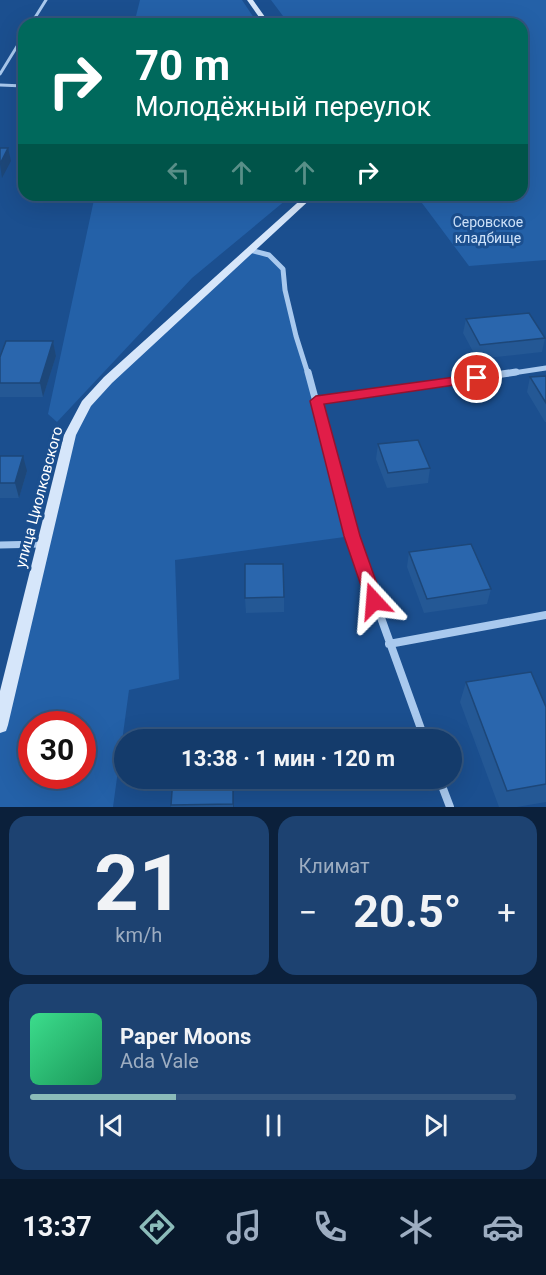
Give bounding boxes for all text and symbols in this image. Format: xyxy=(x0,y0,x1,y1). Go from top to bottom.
text: 70 m xyxy=(135,41,230,90)
icon: right xyxy=(36,42,114,120)
text: Молодёжный переулок xyxy=(135,91,431,123)
icon: left xyxy=(162,156,195,189)
icon: ahead xyxy=(225,156,258,189)
icon: ahead xyxy=(288,156,321,189)
icon: right xyxy=(351,156,384,189)
park label: Серовское кладбище xyxy=(453,214,523,246)
pin xyxy=(451,352,502,403)
icon: arrive xyxy=(460,361,493,394)
street label: улица Циолковского xyxy=(11,424,67,570)
position arrow xyxy=(342,569,406,633)
speed limit sign: 30 xyxy=(18,711,96,789)
text: 13:38 · 1 мин · 120 m xyxy=(181,746,395,771)
text: 21 xyxy=(94,838,184,929)
text: Климат xyxy=(299,854,370,878)
text: 20.5° xyxy=(353,885,461,938)
text: − xyxy=(299,893,317,932)
text: + xyxy=(497,893,516,932)
text: km/h xyxy=(115,923,162,947)
text: Paper Moons xyxy=(120,1024,251,1049)
text: Ada Vale xyxy=(120,1049,199,1073)
icon: previous xyxy=(95,1109,128,1142)
icon: pause xyxy=(257,1109,290,1142)
icon: next xyxy=(419,1109,452,1142)
icon: directions xyxy=(136,1206,178,1248)
icon: music xyxy=(223,1206,265,1248)
icon: phone xyxy=(309,1206,351,1248)
icon: climate xyxy=(395,1206,437,1248)
icon: car xyxy=(482,1206,524,1248)
text: 13:37 xyxy=(22,1211,92,1243)

